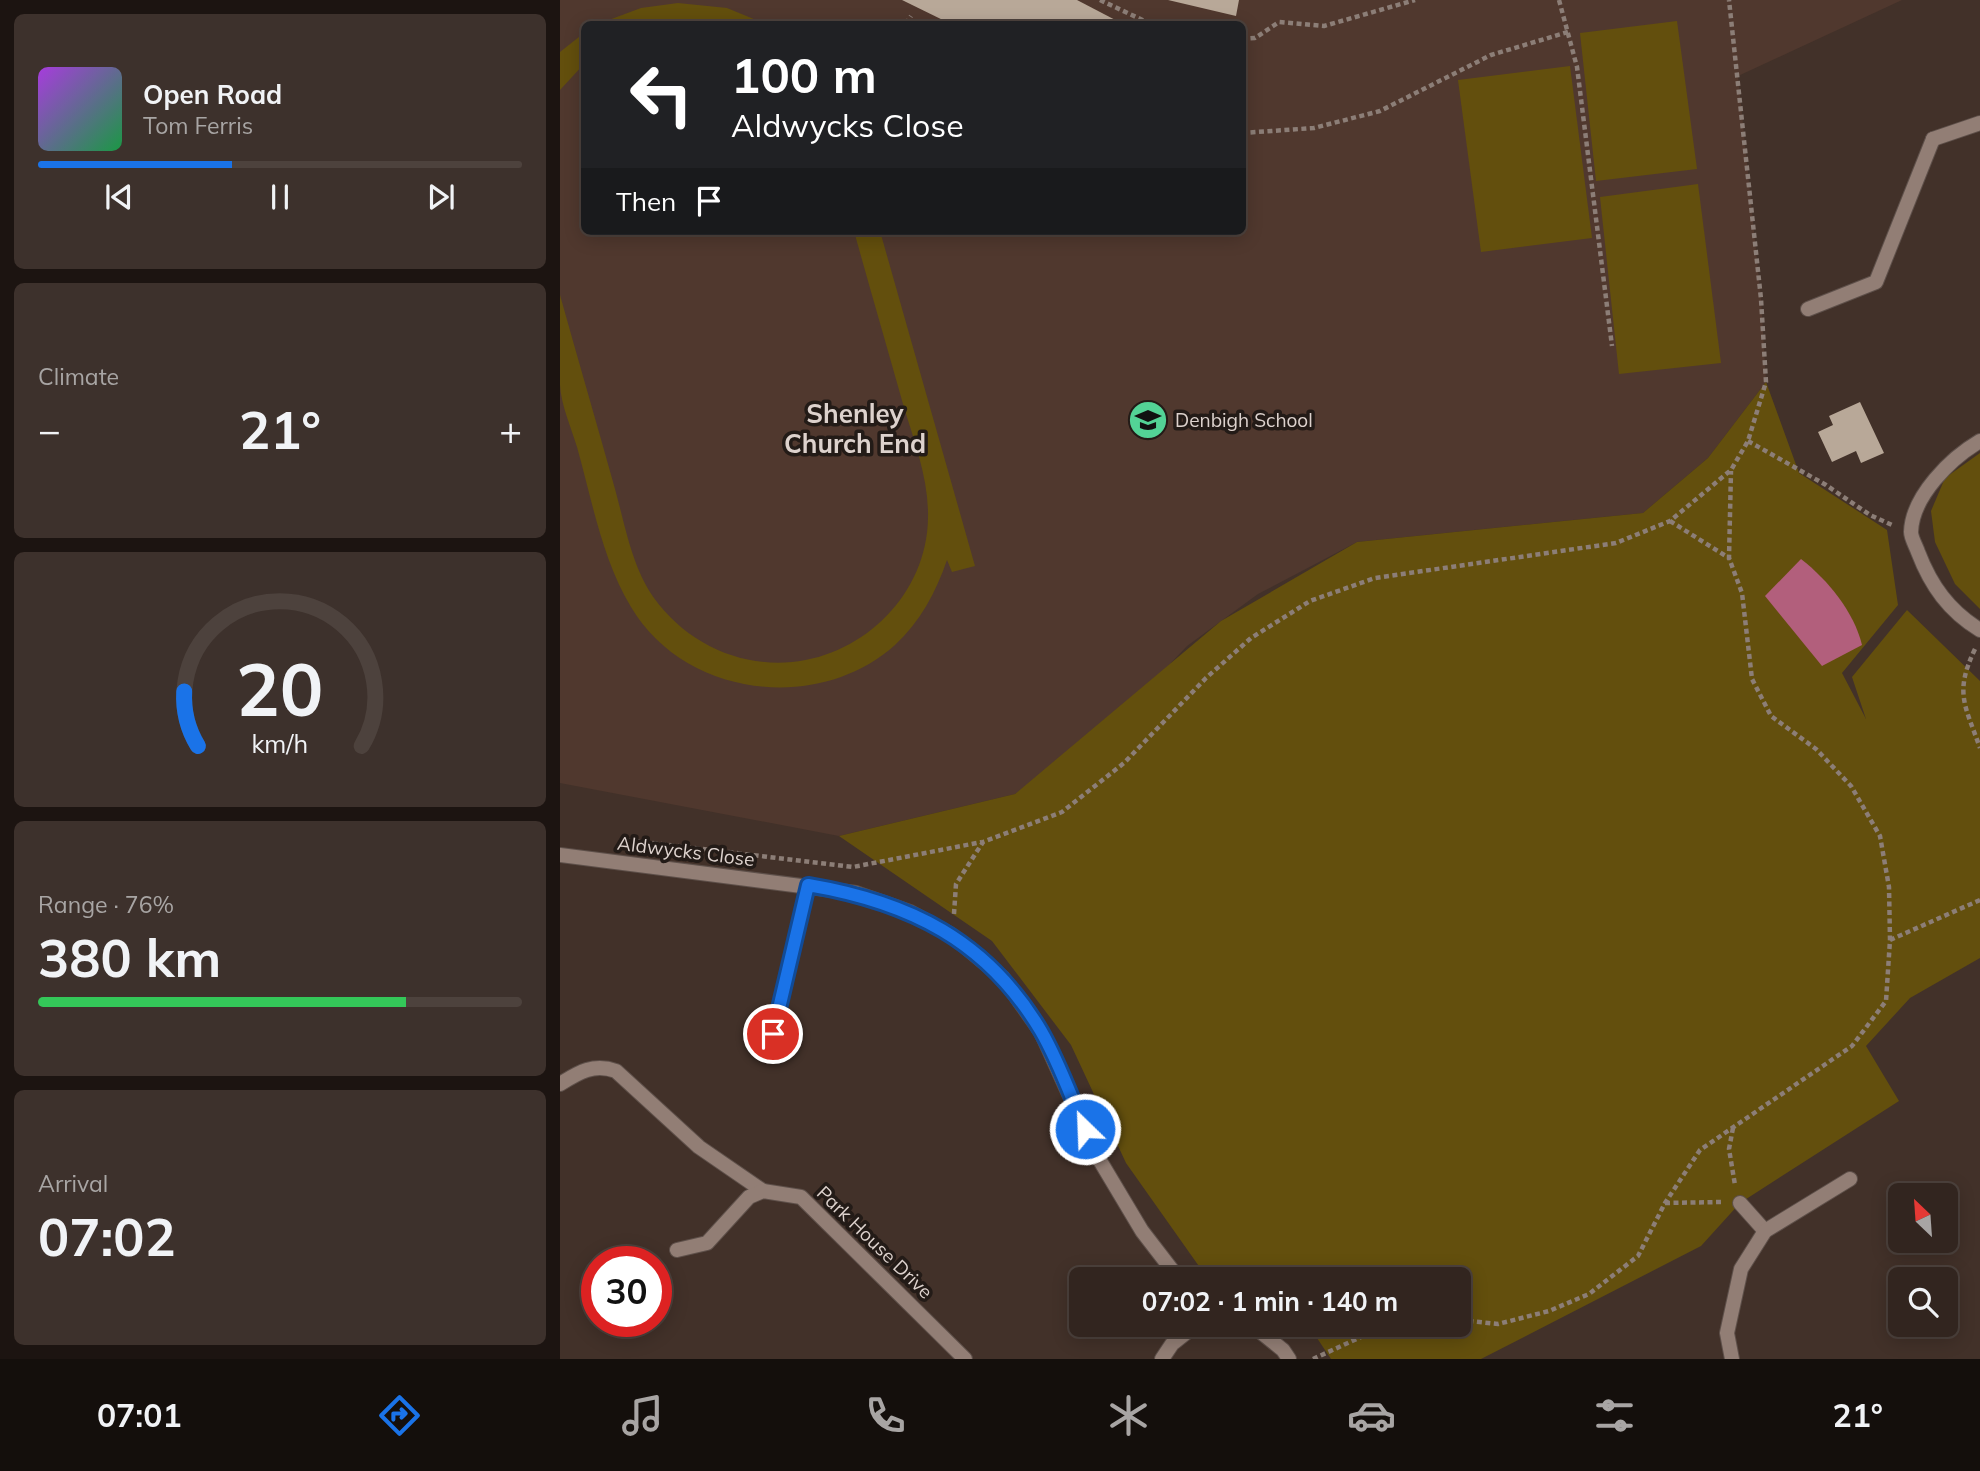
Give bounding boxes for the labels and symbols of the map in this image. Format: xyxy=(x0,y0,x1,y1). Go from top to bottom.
district label: Shenley Church End xyxy=(784,397,926,460)
school or university icon: Denbigh School xyxy=(1127,399,1169,441)
place label: Denbigh School xyxy=(1175,408,1313,432)
street label: Aldwycks Close xyxy=(616,831,756,871)
pin xyxy=(743,1004,803,1064)
position arrow xyxy=(1048,1092,1122,1166)
street label: Park House Drive xyxy=(812,1181,938,1303)
north arrow xyxy=(1888,1183,1958,1253)
speed limit sign: 30 xyxy=(581,1246,672,1337)

